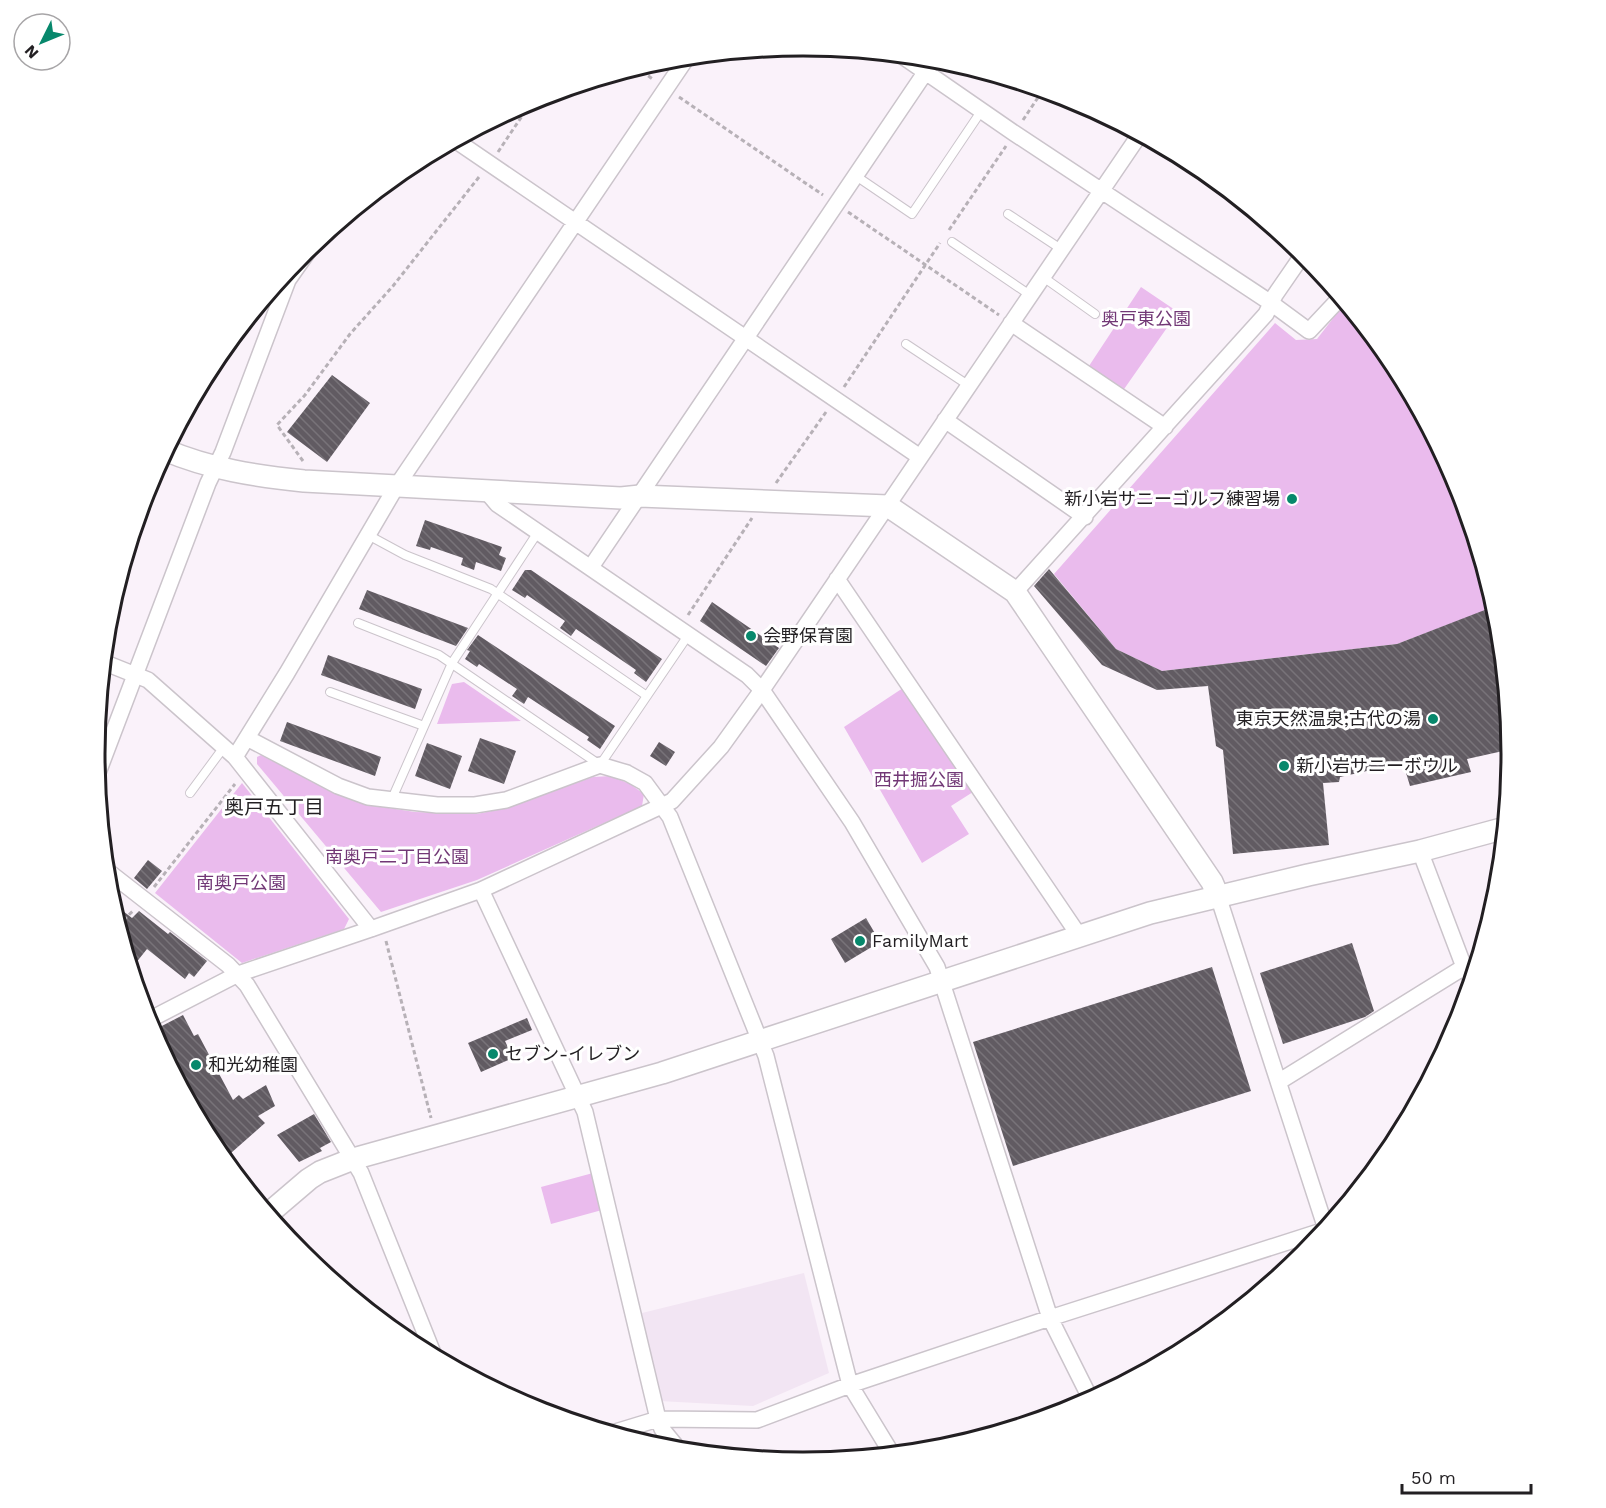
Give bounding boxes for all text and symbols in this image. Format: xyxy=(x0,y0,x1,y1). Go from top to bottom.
north arrow xyxy=(12,12,72,72)
text: N xyxy=(20,41,42,63)
park label: 奥戸東公園 xyxy=(1101,308,1191,329)
place label: 新小岩サニーゴルフ練習場 xyxy=(1064,488,1280,509)
marker: 新小岩サニーゴルフ練習場 xyxy=(1285,492,1299,506)
place label: 会野保育園 xyxy=(763,625,853,646)
marker: 会野保育園 xyxy=(744,629,758,643)
place label: 東京天然温泉;古代の湯 xyxy=(1236,708,1421,729)
marker: 東京天然温泉;古代の湯 xyxy=(1426,712,1440,726)
place label: 新小岩サニーボウル xyxy=(1296,755,1458,776)
marker: 新小岩サニーボウル xyxy=(1277,759,1291,773)
park label: 西井掘公園 xyxy=(874,769,964,790)
district label: 奥戸五丁目 xyxy=(224,795,324,819)
park label: 南奥戸二丁目公園 xyxy=(325,846,469,867)
park label: 南奥戸公園 xyxy=(196,872,286,893)
place label: FamilyMart xyxy=(872,930,969,951)
marker: FamilyMart xyxy=(853,934,867,948)
place label: セブン-イレブン xyxy=(505,1043,640,1064)
marker: セブン-イレブン xyxy=(486,1047,500,1061)
place label: 和光幼稚園 xyxy=(208,1054,298,1075)
marker: 和光幼稚園 xyxy=(189,1058,203,1072)
scale bar xyxy=(1402,1457,1531,1495)
text: 50 m xyxy=(1411,1467,1456,1488)

